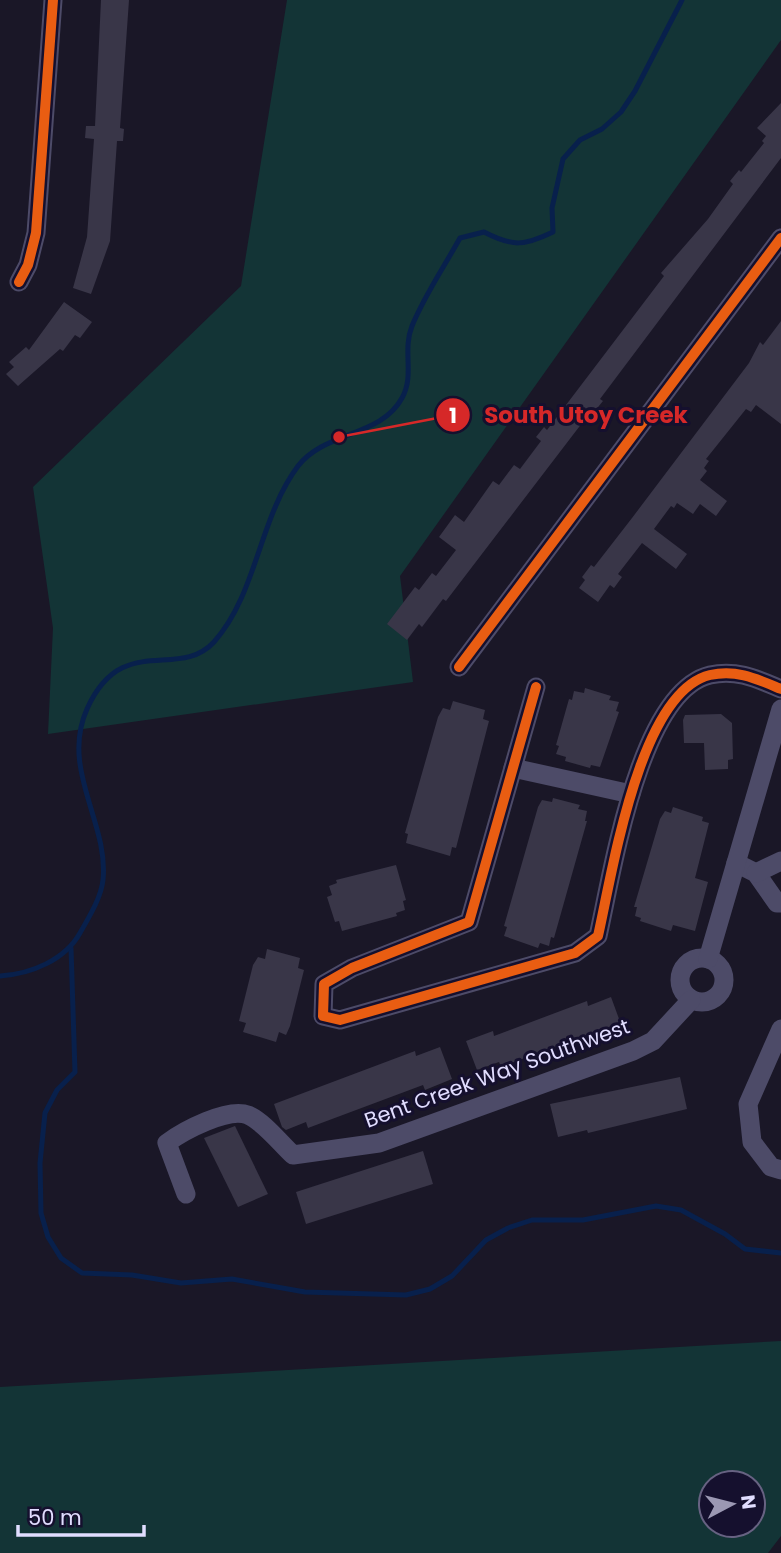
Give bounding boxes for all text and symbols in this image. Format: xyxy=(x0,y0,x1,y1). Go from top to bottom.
callout: South Utoy Creek xyxy=(436,393,702,437)
text: South Utoy Creek xyxy=(484,399,689,431)
text: 1 xyxy=(449,401,457,430)
street label: Bent Creek Way Southwest xyxy=(360,1011,634,1135)
north arrow xyxy=(697,1469,767,1539)
text: N xyxy=(734,1493,763,1511)
scale bar xyxy=(18,1494,144,1538)
text: 50 m xyxy=(28,1503,82,1532)

